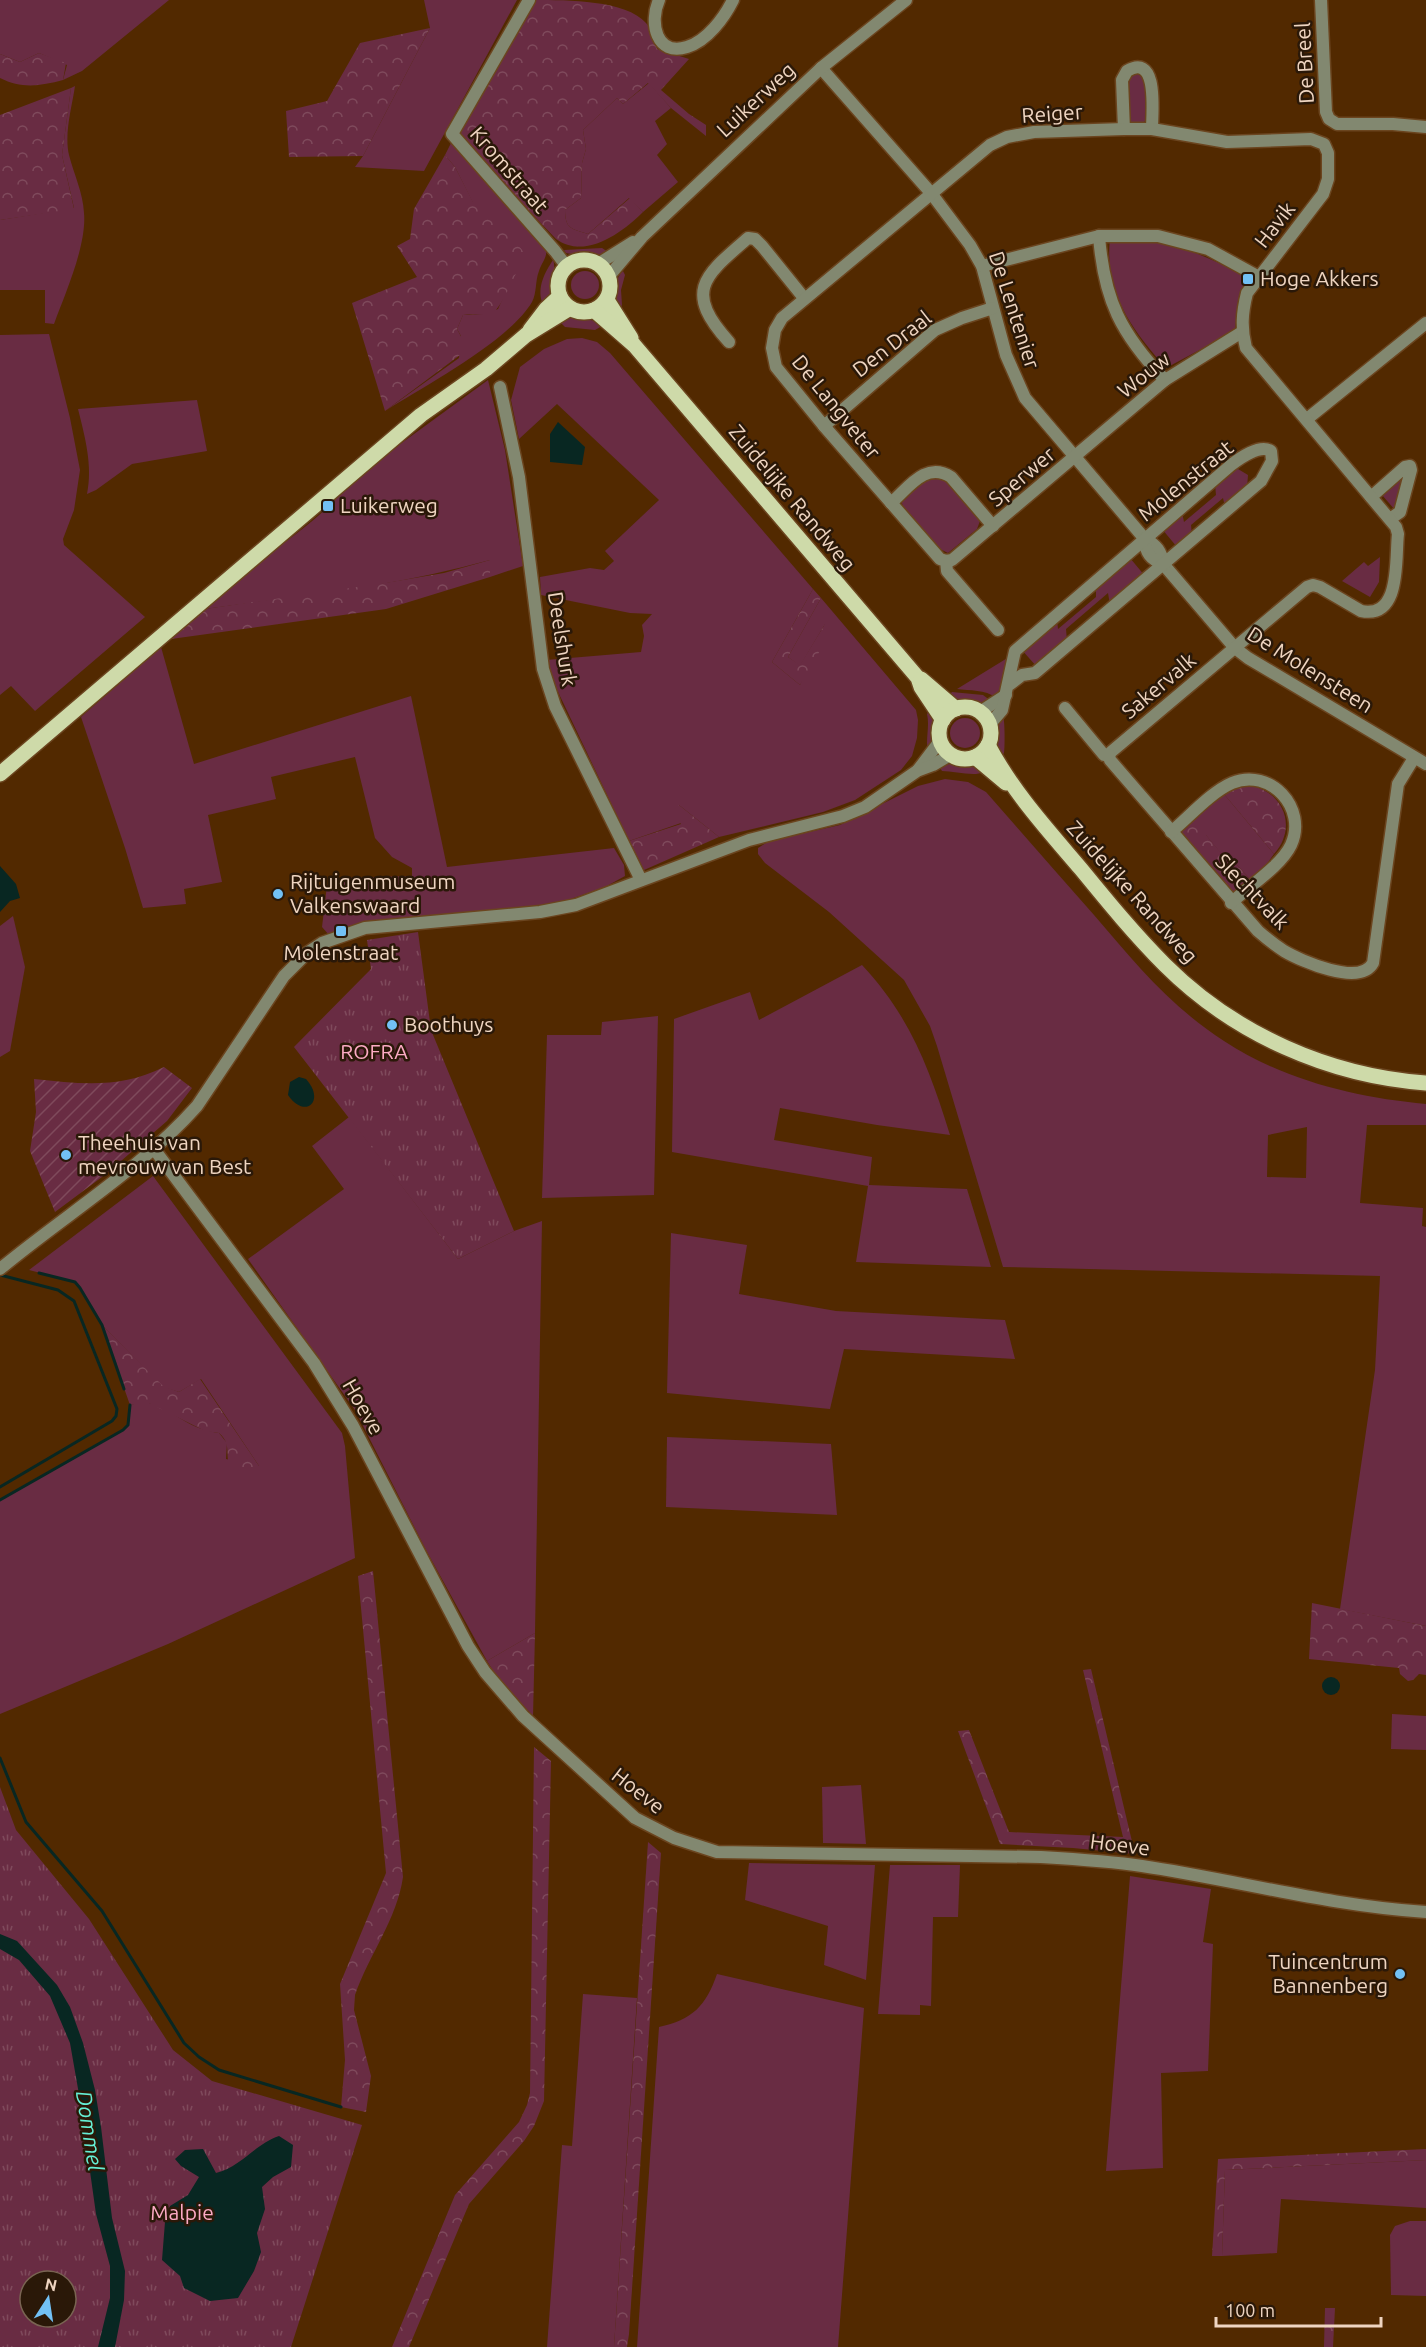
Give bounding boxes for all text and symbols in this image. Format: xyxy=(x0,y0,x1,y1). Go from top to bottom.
street label: De Breel xyxy=(1290,22,1318,104)
street label: Luikerweg xyxy=(711,57,799,141)
street label: Reiger xyxy=(1020,99,1083,127)
street label: Kromstraat xyxy=(466,121,554,217)
street label: Havik xyxy=(1249,196,1300,252)
street label: De Lentenier xyxy=(985,248,1045,371)
place label: Hoge Akkers xyxy=(1260,266,1379,290)
marker: Hoge Akkers xyxy=(1241,272,1255,286)
street label: Den Draal xyxy=(847,305,935,381)
street label: Wouw xyxy=(1112,346,1174,402)
street label: De Langveter xyxy=(788,350,886,463)
street label: Zuidelijke Randweg xyxy=(725,420,861,575)
street label: Molenstraat xyxy=(1133,435,1238,526)
street label: Sperwer xyxy=(983,442,1059,511)
place label: Luikerweg xyxy=(340,493,438,517)
marker: Luikerweg xyxy=(321,499,335,513)
street label: Deelshurk xyxy=(544,590,582,688)
street label: De Molensteen xyxy=(1243,621,1378,717)
street label: Sakervalk xyxy=(1116,647,1201,723)
street label: Zuidelijke Randweg xyxy=(1063,815,1203,967)
street label: Slechtvalk xyxy=(1211,849,1295,934)
place label: Rijtuigenmuseum Valkenswaard xyxy=(290,869,455,917)
marker: Rijtuigenmuseum Valkenswaard xyxy=(271,887,285,901)
marker: Molenstraat xyxy=(334,924,348,938)
place label: Molenstraat xyxy=(284,940,398,964)
place label: Boothuys xyxy=(404,1012,493,1036)
marker: Boothuys xyxy=(385,1018,399,1032)
park label: ROFRA xyxy=(340,1039,408,1063)
place label: Theehuis van mevrouw van Best xyxy=(78,1130,251,1178)
marker: Theehuis van mevrouw van Best xyxy=(59,1148,73,1162)
street label: Hoeve xyxy=(338,1374,389,1439)
street label: Hoeve xyxy=(607,1762,670,1818)
street label: Hoeve xyxy=(1089,1828,1152,1860)
place label: Tuincentrum Bannenberg xyxy=(1268,1949,1388,1997)
marker: Tuincentrum Bannenberg xyxy=(1393,1967,1407,1981)
water label: Dommel xyxy=(72,2089,109,2173)
park label: Malpie xyxy=(150,2200,214,2224)
north arrow xyxy=(18,2269,78,2329)
text: N xyxy=(43,2274,59,2294)
scale bar xyxy=(1216,2290,1381,2328)
text: 100 m xyxy=(1225,2300,1275,2320)

